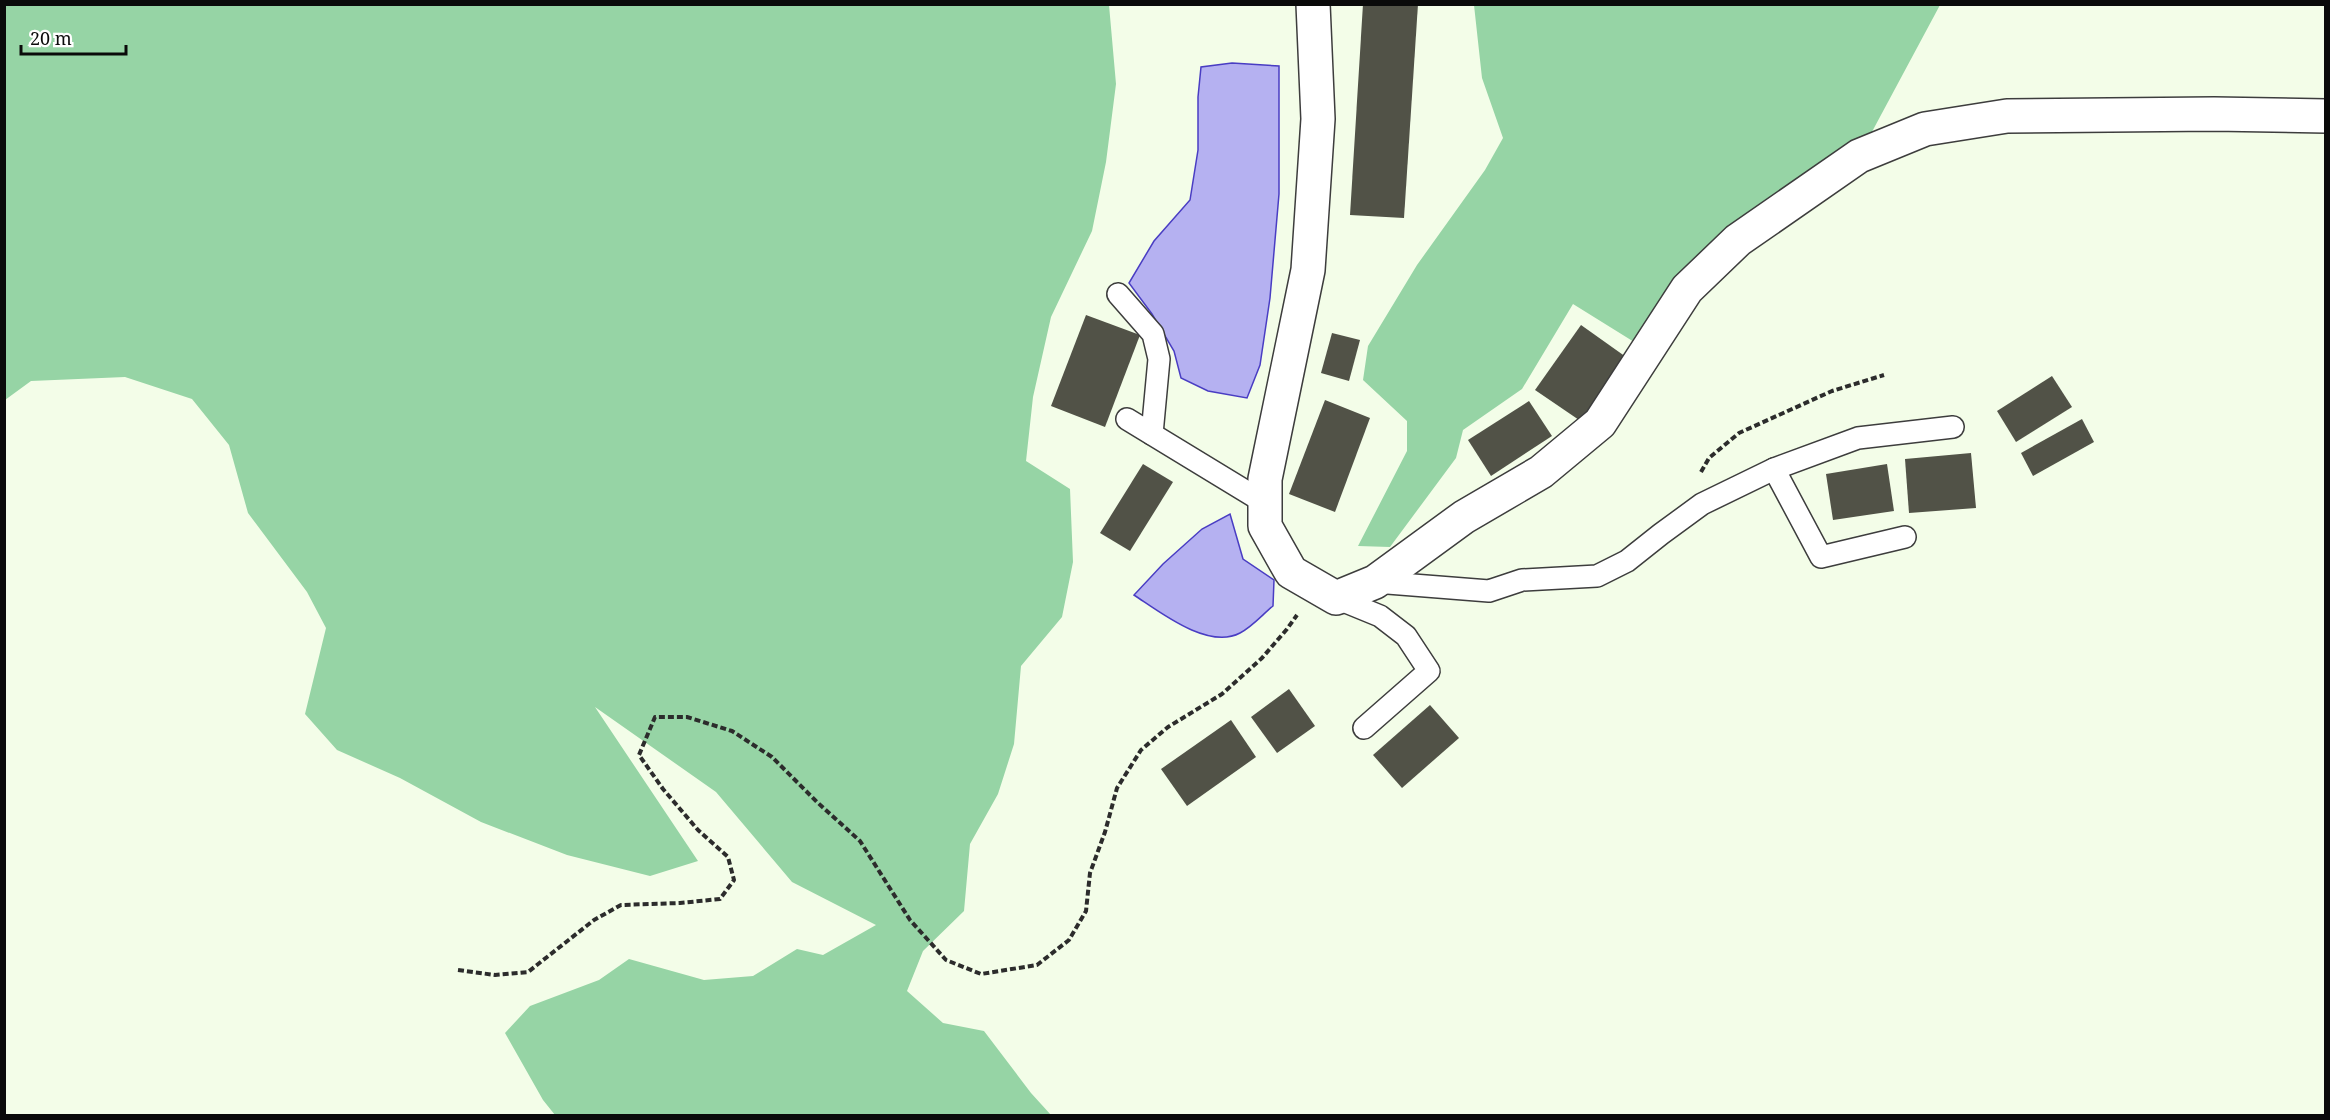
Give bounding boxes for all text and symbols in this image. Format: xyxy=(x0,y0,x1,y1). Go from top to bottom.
scale bar xyxy=(21,18,126,56)
text: 20 m xyxy=(30,26,72,50)

